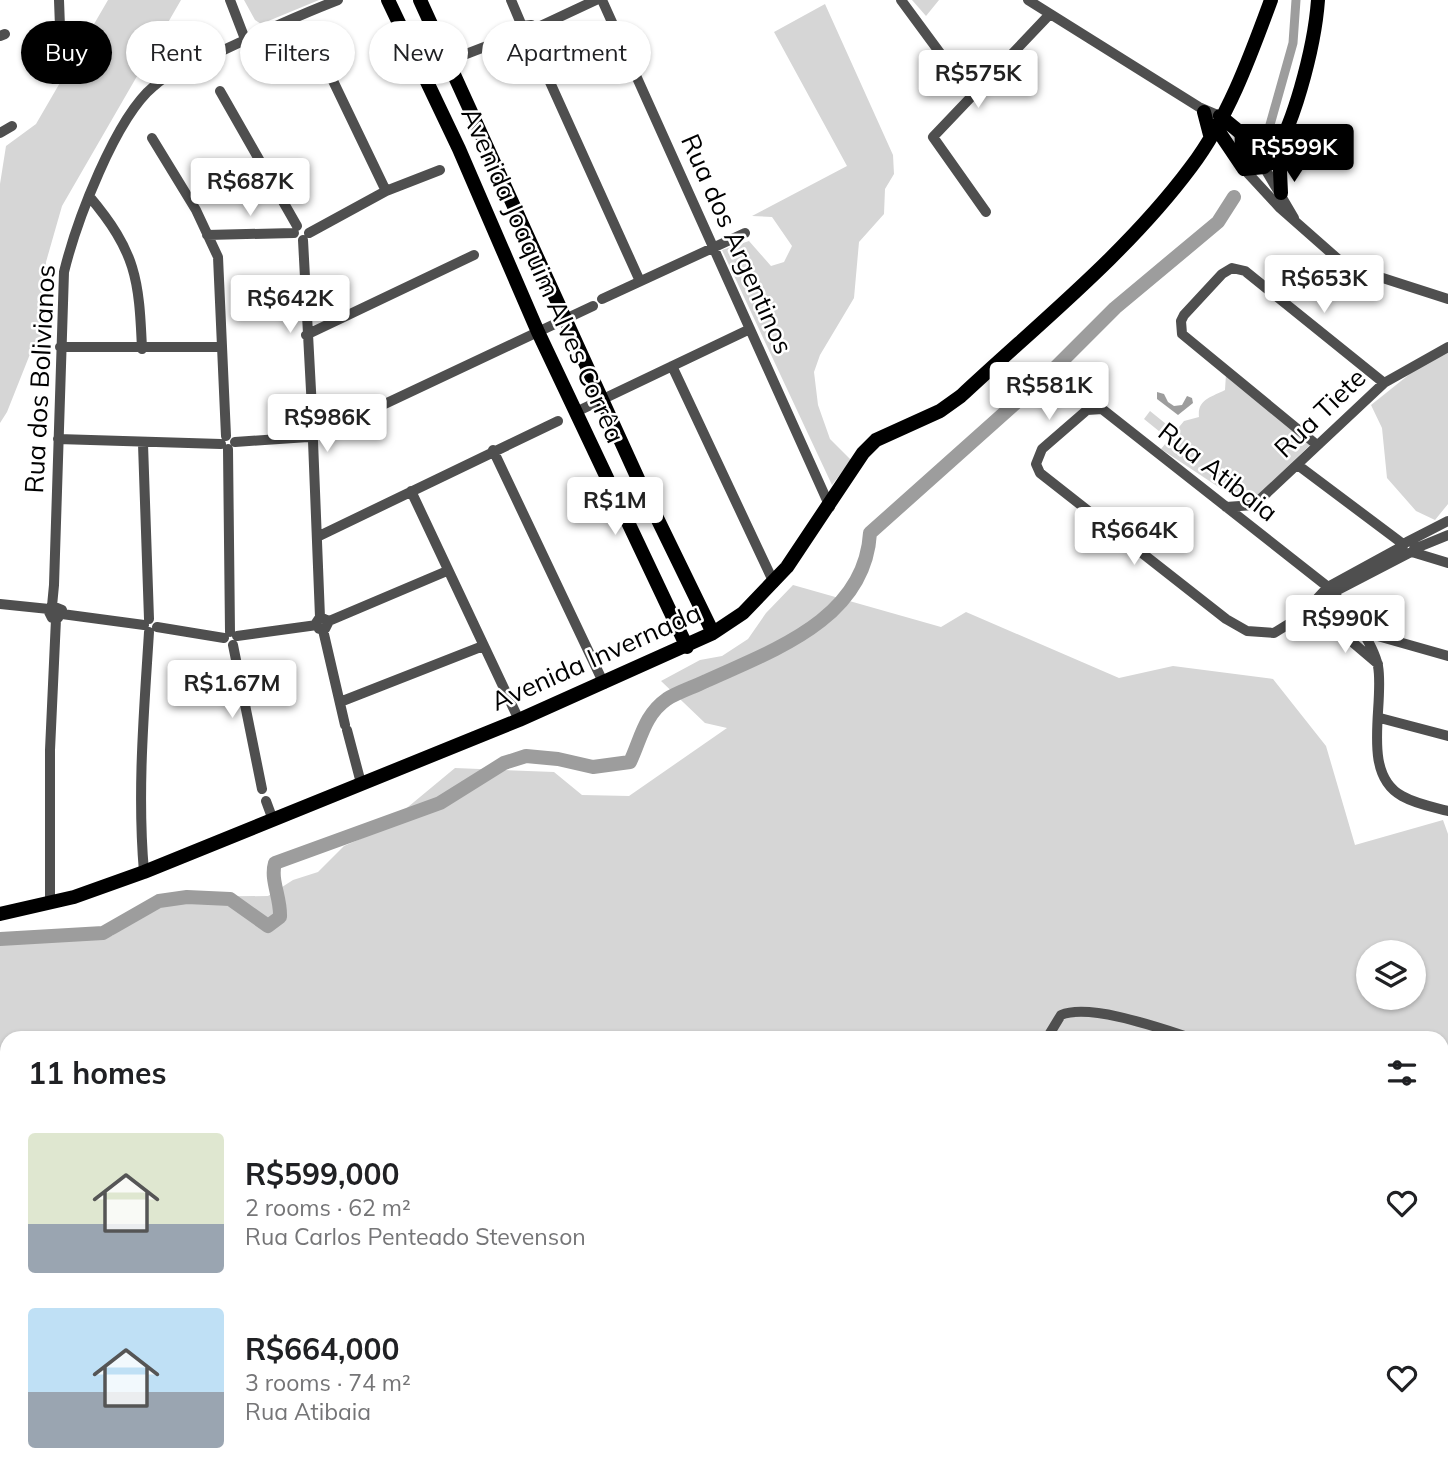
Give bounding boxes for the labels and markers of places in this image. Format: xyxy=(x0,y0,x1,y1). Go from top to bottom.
pin: R$575K xyxy=(921,50,1035,110)
pin: R$599K xyxy=(1237,124,1351,184)
pin: R$687K xyxy=(193,158,307,218)
pin: R$653K xyxy=(1267,256,1381,315)
pin: R$642K xyxy=(233,276,347,335)
pin: R$581K xyxy=(992,362,1106,422)
pin: R$986K xyxy=(270,394,384,454)
pin: R$1M xyxy=(574,477,656,537)
pin: R$664K xyxy=(1077,508,1191,567)
pin: R$990K xyxy=(1288,596,1402,655)
pin: R$1.67M xyxy=(167,660,297,720)

